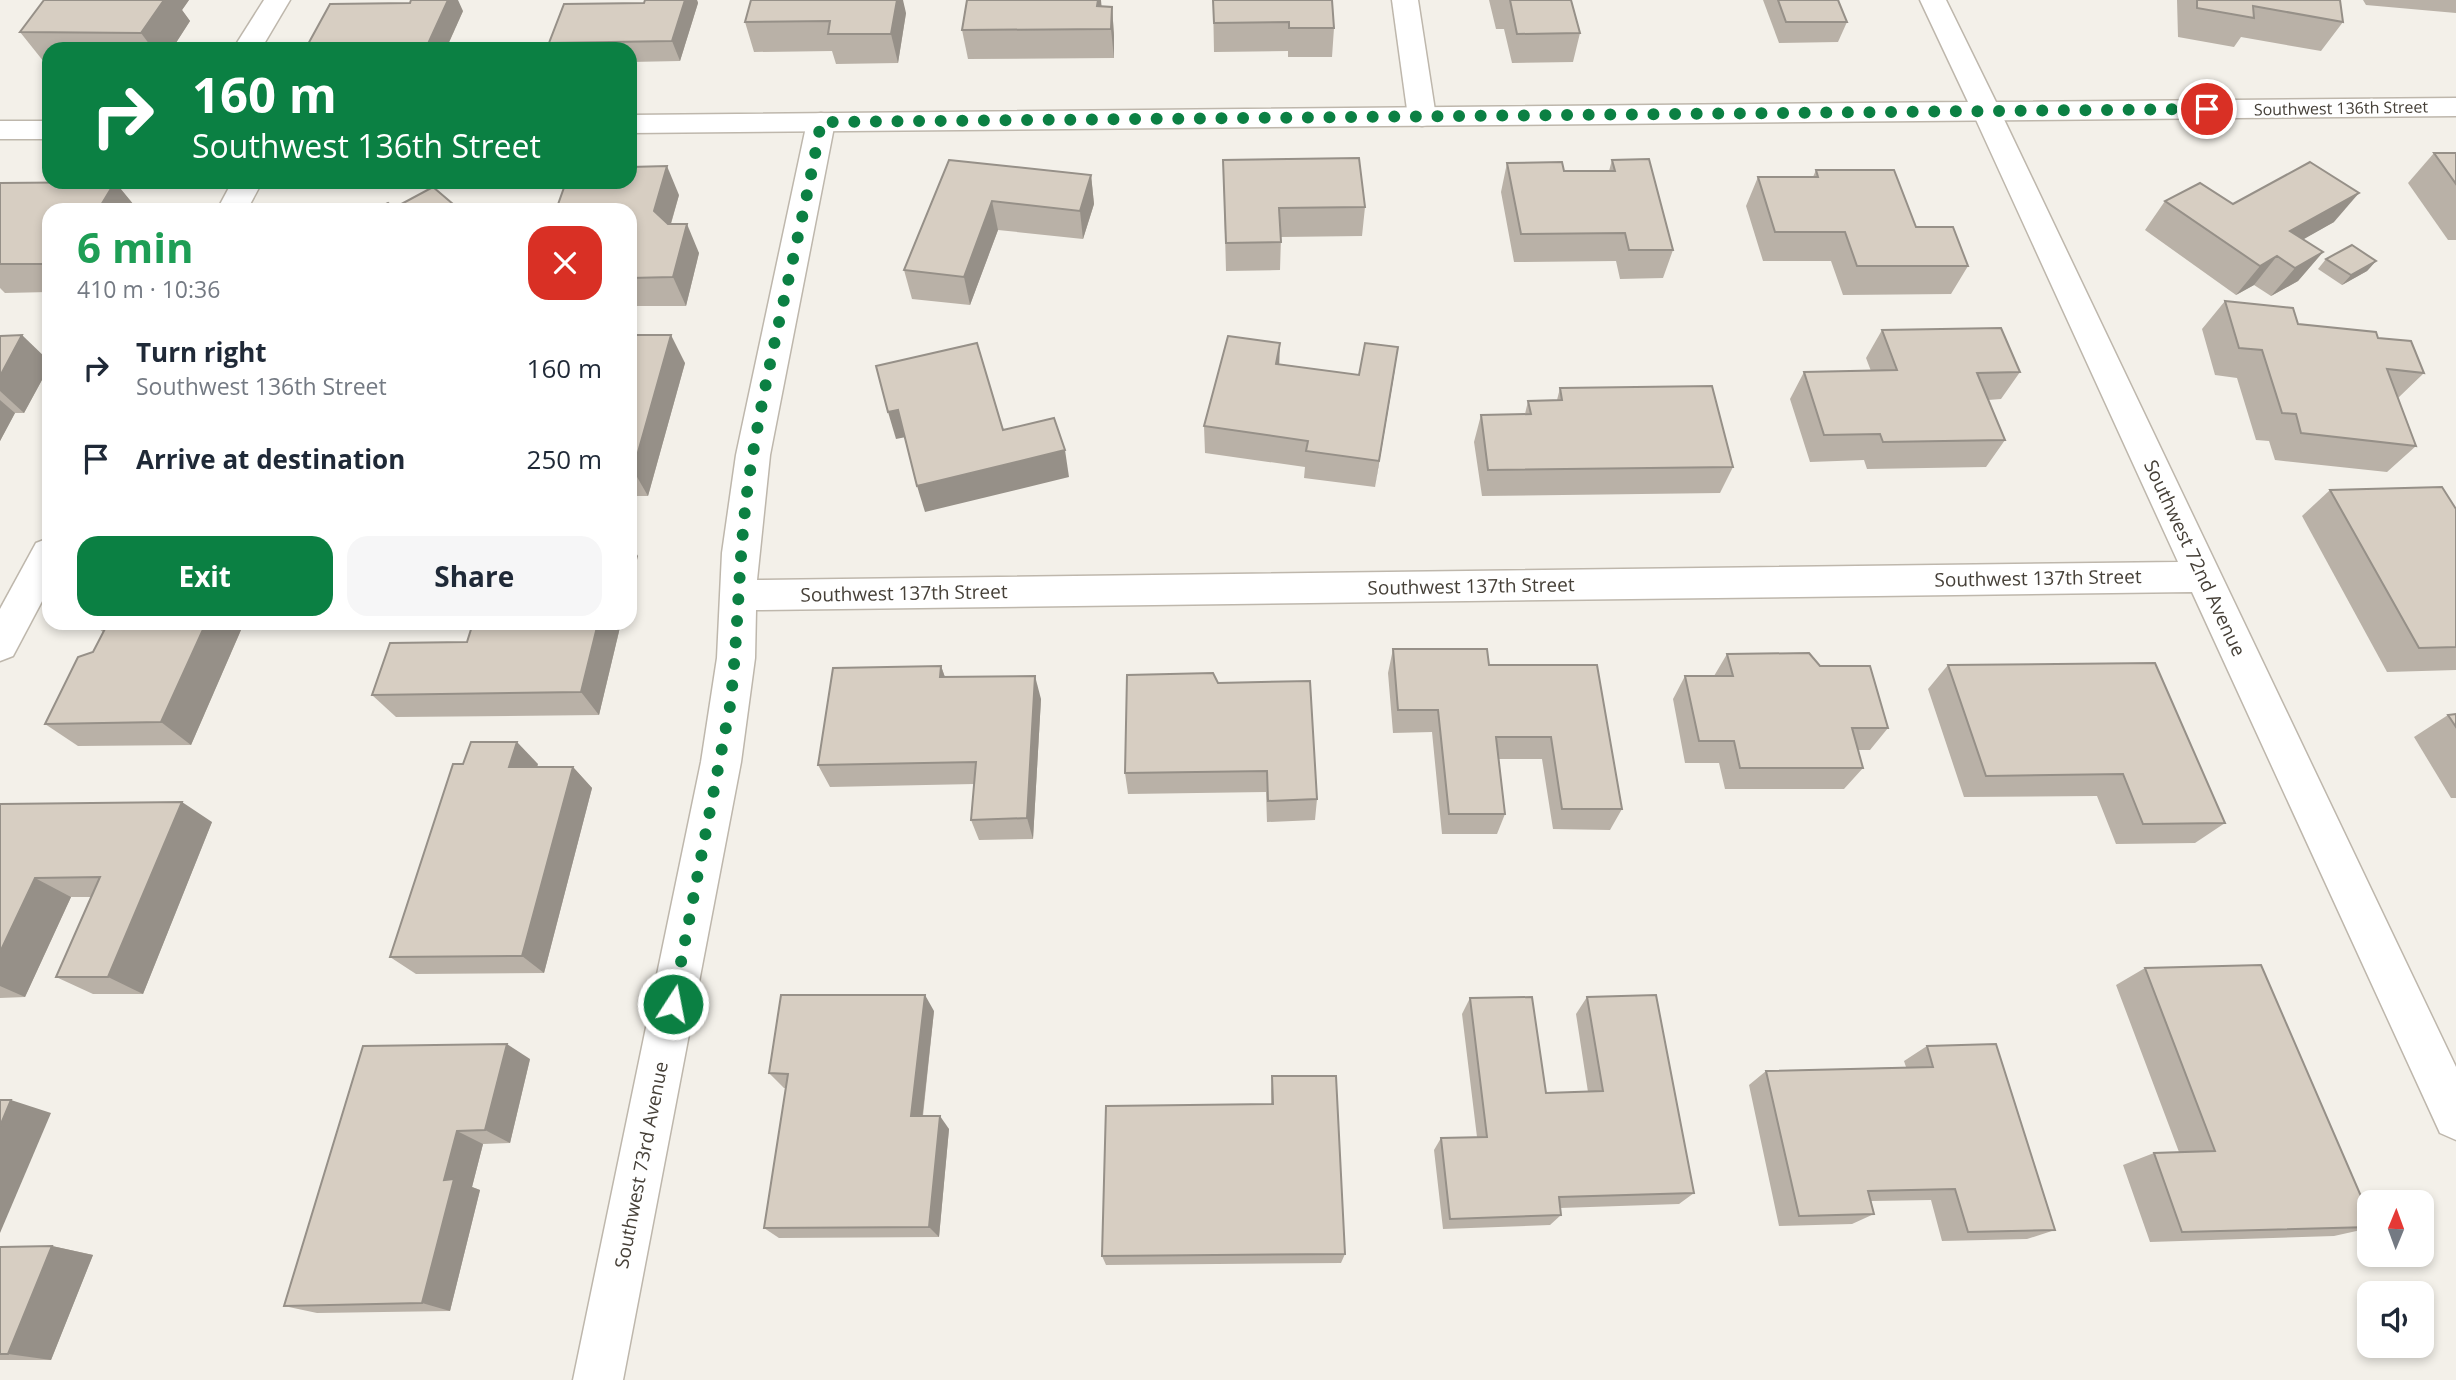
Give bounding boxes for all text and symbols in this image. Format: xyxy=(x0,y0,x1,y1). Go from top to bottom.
text: 160 m xyxy=(192,61,337,127)
icon: right xyxy=(77,70,168,161)
pin xyxy=(2177,79,2237,139)
icon: arrive xyxy=(2188,90,2226,128)
street label: Southwest 136th Street xyxy=(2254,95,2429,121)
text: Southwest 136th Street xyxy=(192,124,541,167)
text: 6 min xyxy=(77,218,194,275)
button: close xyxy=(528,226,602,300)
text: 410 m · 10:36 xyxy=(77,273,220,305)
text: Turn right xyxy=(136,334,267,370)
icon: right xyxy=(77,349,115,387)
text: 160 m xyxy=(527,350,602,386)
text: Southwest 136th Street xyxy=(136,370,387,402)
icon: arrive xyxy=(77,440,115,478)
text: Arrive at destination xyxy=(136,441,405,477)
text: 250 m xyxy=(527,441,602,477)
street label: Southwest 72nd Avenue xyxy=(2138,455,2252,661)
button: Exit xyxy=(77,536,333,616)
button: Share xyxy=(347,536,602,616)
street label: Southwest 137th Street xyxy=(1934,563,2142,593)
street label: Southwest 137th Street xyxy=(1367,571,1575,601)
street label: Southwest 137th Street xyxy=(800,578,1008,608)
position arrow xyxy=(636,967,710,1041)
street label: Southwest 73rd Avenue xyxy=(608,1059,674,1271)
north arrow xyxy=(2357,1190,2434,1267)
map controls xyxy=(2357,1190,2434,1358)
button: sound xyxy=(2357,1281,2434,1358)

